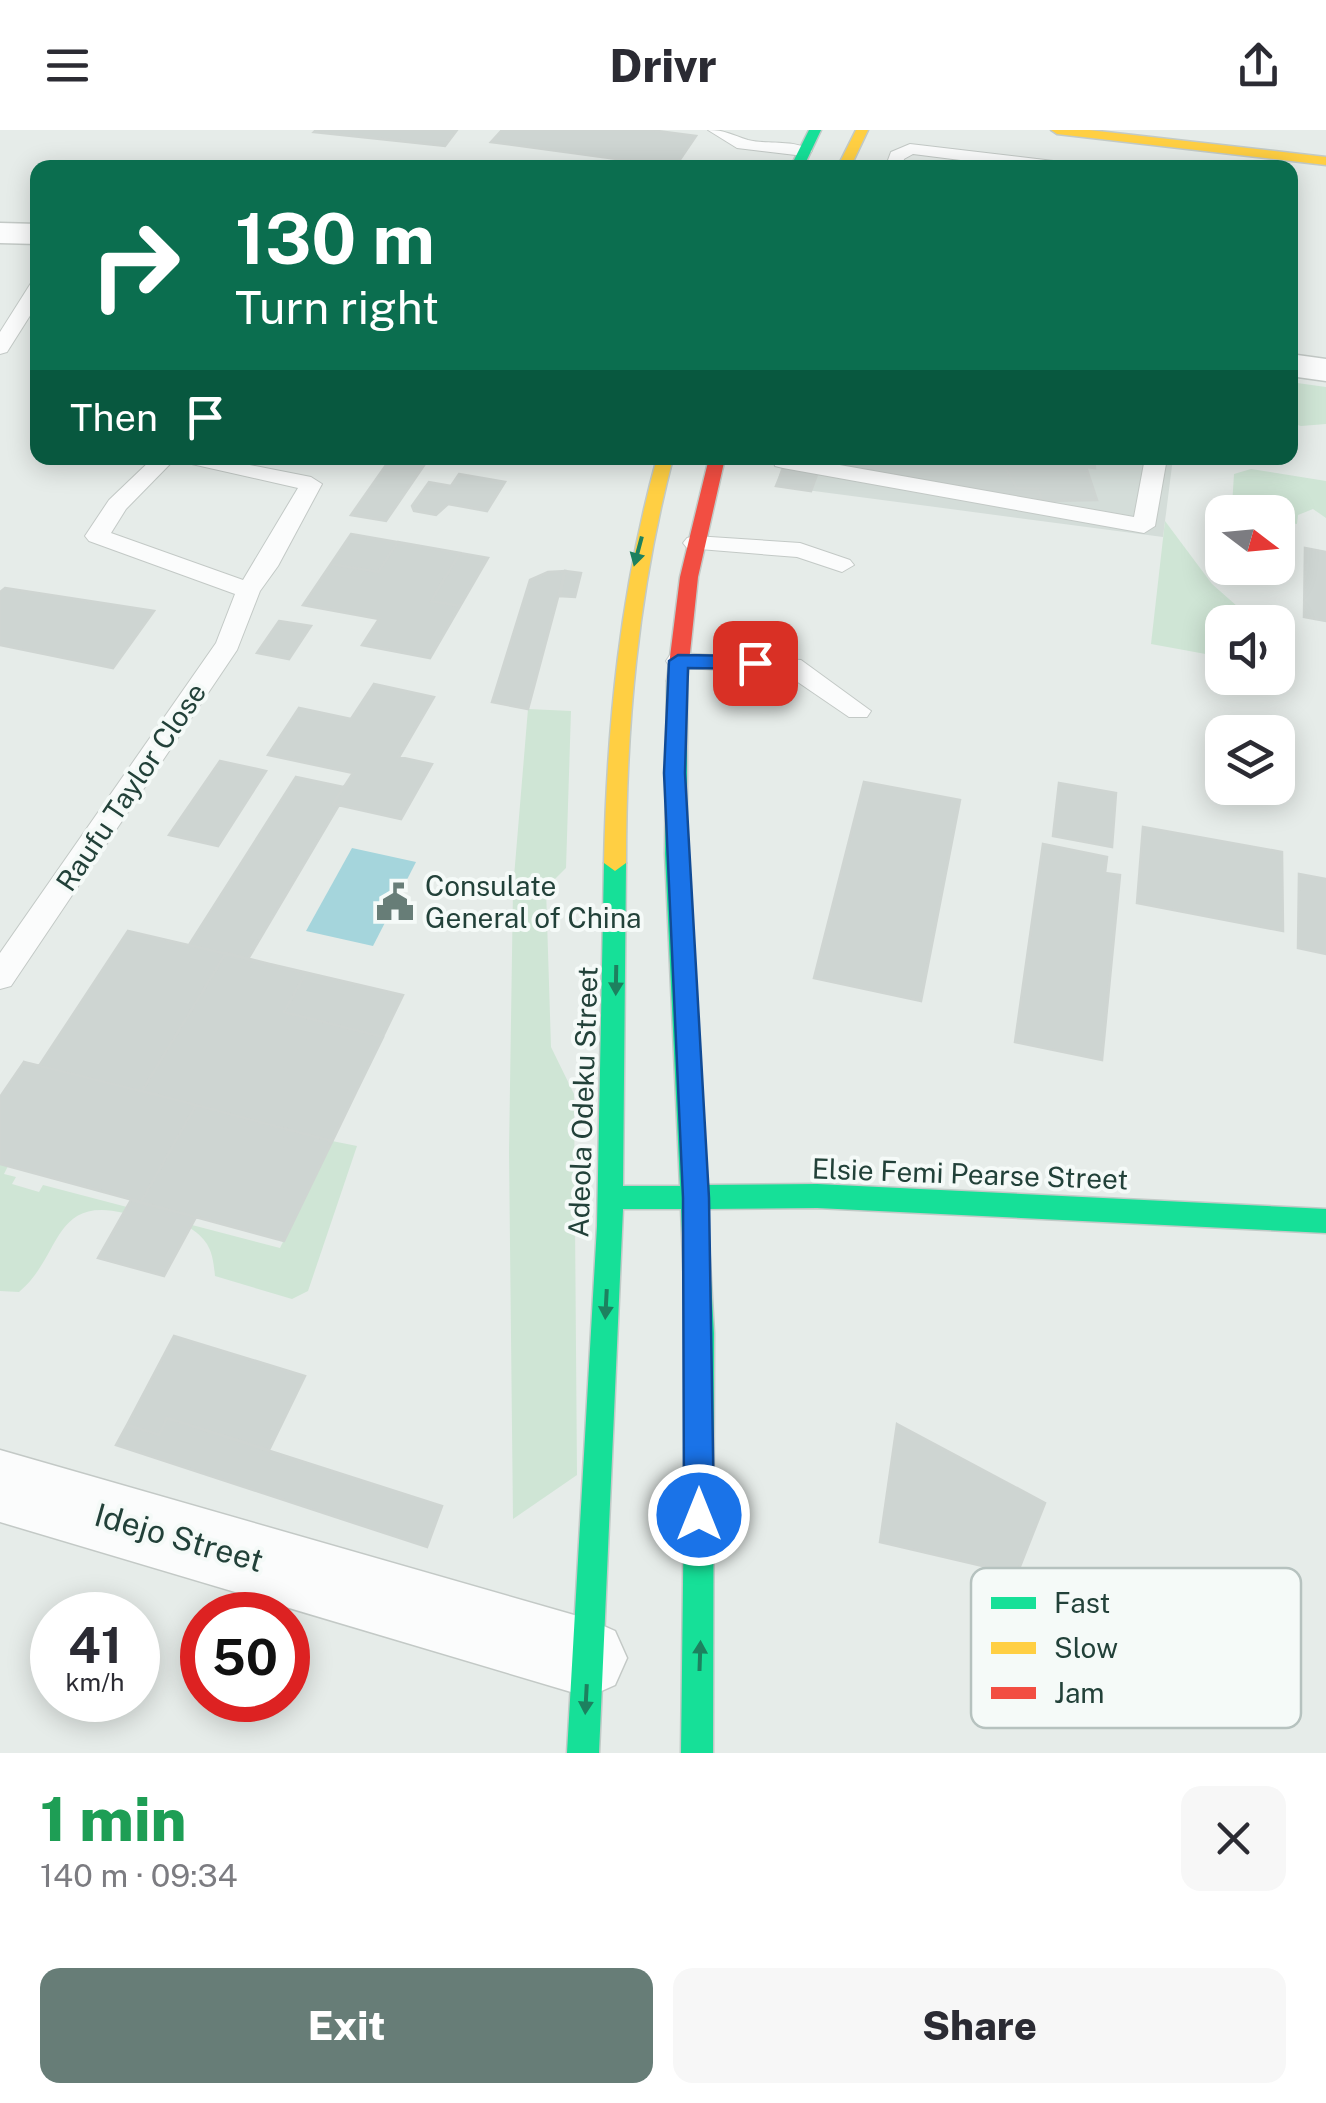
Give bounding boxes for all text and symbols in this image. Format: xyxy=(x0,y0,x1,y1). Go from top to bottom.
icon: menu xyxy=(40,38,95,93)
icon: share xyxy=(1231,38,1286,93)
text: Drivr xyxy=(609,39,717,92)
text: 130 m xyxy=(235,197,435,280)
icon: right xyxy=(70,200,200,330)
text: Turn right xyxy=(235,281,439,334)
icon: arrive xyxy=(178,390,233,445)
text: Then xyxy=(70,395,158,440)
north arrow xyxy=(1205,495,1295,585)
map controls xyxy=(1205,495,1295,805)
one-way arrow xyxy=(629,536,645,567)
button: sound xyxy=(1205,605,1295,695)
pin xyxy=(713,621,798,706)
icon: arrive xyxy=(728,636,783,691)
street label: Raufu Taylor Close xyxy=(49,676,212,897)
button: layers xyxy=(1205,715,1295,805)
place label: Consulate General of China xyxy=(425,869,642,934)
public building icon: Consulate General of China xyxy=(374,881,416,923)
one-way arrow xyxy=(608,964,624,996)
street label: Adeola Odeku Street xyxy=(561,966,604,1238)
street label: Elsie Femi Pearse Street xyxy=(811,1151,1129,1196)
one-way arrow xyxy=(598,1289,614,1321)
position arrow xyxy=(647,1463,751,1567)
street label: Idejo Street xyxy=(91,1496,268,1579)
legend xyxy=(971,1568,1301,1728)
text: Fast xyxy=(1054,1586,1110,1619)
speed limit sign: 50 xyxy=(180,1592,310,1722)
text: 41 xyxy=(68,1615,122,1674)
text: Slow xyxy=(1054,1631,1118,1664)
one-way arrow xyxy=(692,1639,708,1671)
text: km/h xyxy=(66,1667,124,1697)
text: Jam xyxy=(1054,1676,1105,1709)
one-way arrow xyxy=(578,1683,594,1715)
text: 1 min xyxy=(40,1784,187,1855)
button: close xyxy=(1181,1786,1286,1891)
text: 140 m · 09:34 xyxy=(40,1857,238,1894)
button: Exit xyxy=(40,1968,653,2083)
button: Share xyxy=(673,1968,1286,2083)

